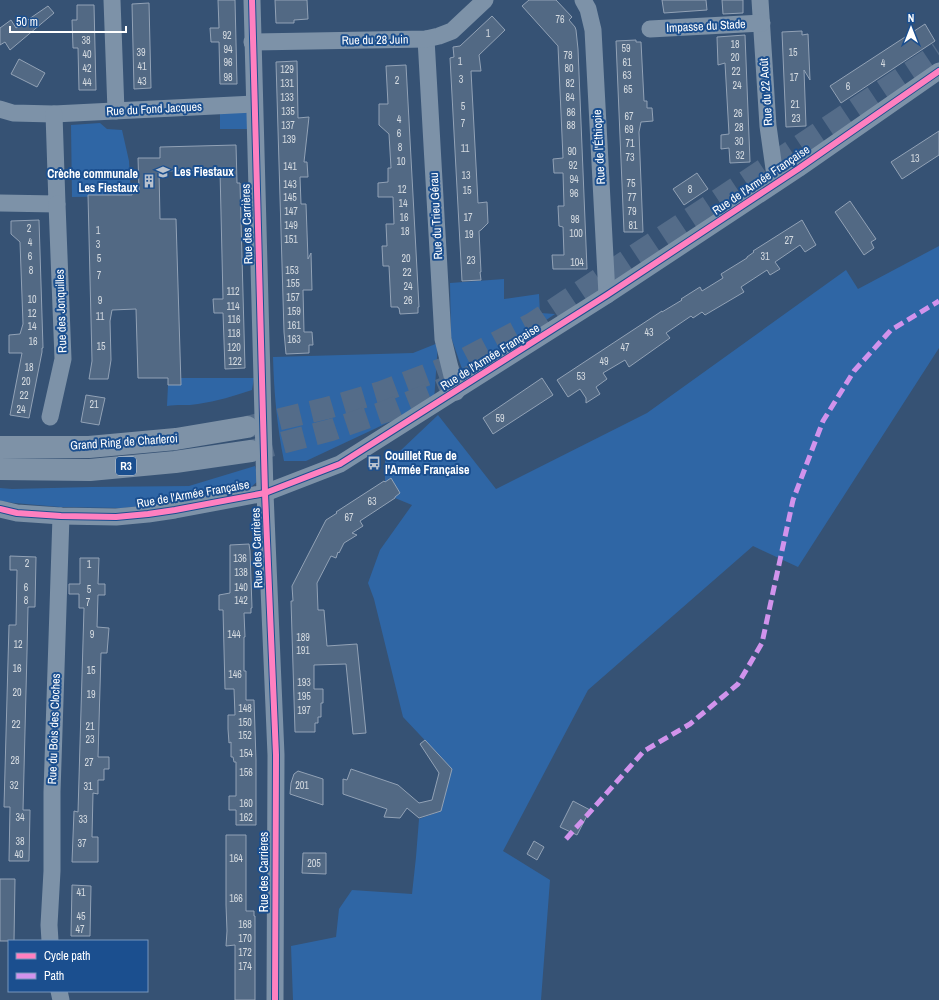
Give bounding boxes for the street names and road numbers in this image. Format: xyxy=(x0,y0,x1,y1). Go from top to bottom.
street label: Impasse du Stade xyxy=(666,16,746,36)
street label: Rue du 28 Juin xyxy=(341,31,409,49)
street label: Rue du 22 Août xyxy=(756,57,776,126)
street label: Rue du Fond Jacques xyxy=(106,98,202,119)
street label: Rue de l'Éthiopie xyxy=(589,109,609,185)
street label: Rue de l'Armée Française xyxy=(709,141,813,219)
street label: Rue du Trieu Gérau xyxy=(426,172,446,260)
street label: Rue des Carrières xyxy=(238,183,256,264)
street label: Rue des Jonquilles xyxy=(52,269,70,353)
street label: Rue de l'Armée Française xyxy=(437,320,543,394)
street label: Grand Ring de Charleroi xyxy=(70,430,178,454)
road number: R3 xyxy=(116,457,136,475)
street label: Rue de l'Armée Française xyxy=(135,476,251,512)
street label: Rue des Carrières xyxy=(248,507,266,588)
street label: Rue du Bois des Cloches xyxy=(44,673,64,785)
street label: Rue des Carrières xyxy=(256,832,272,912)

